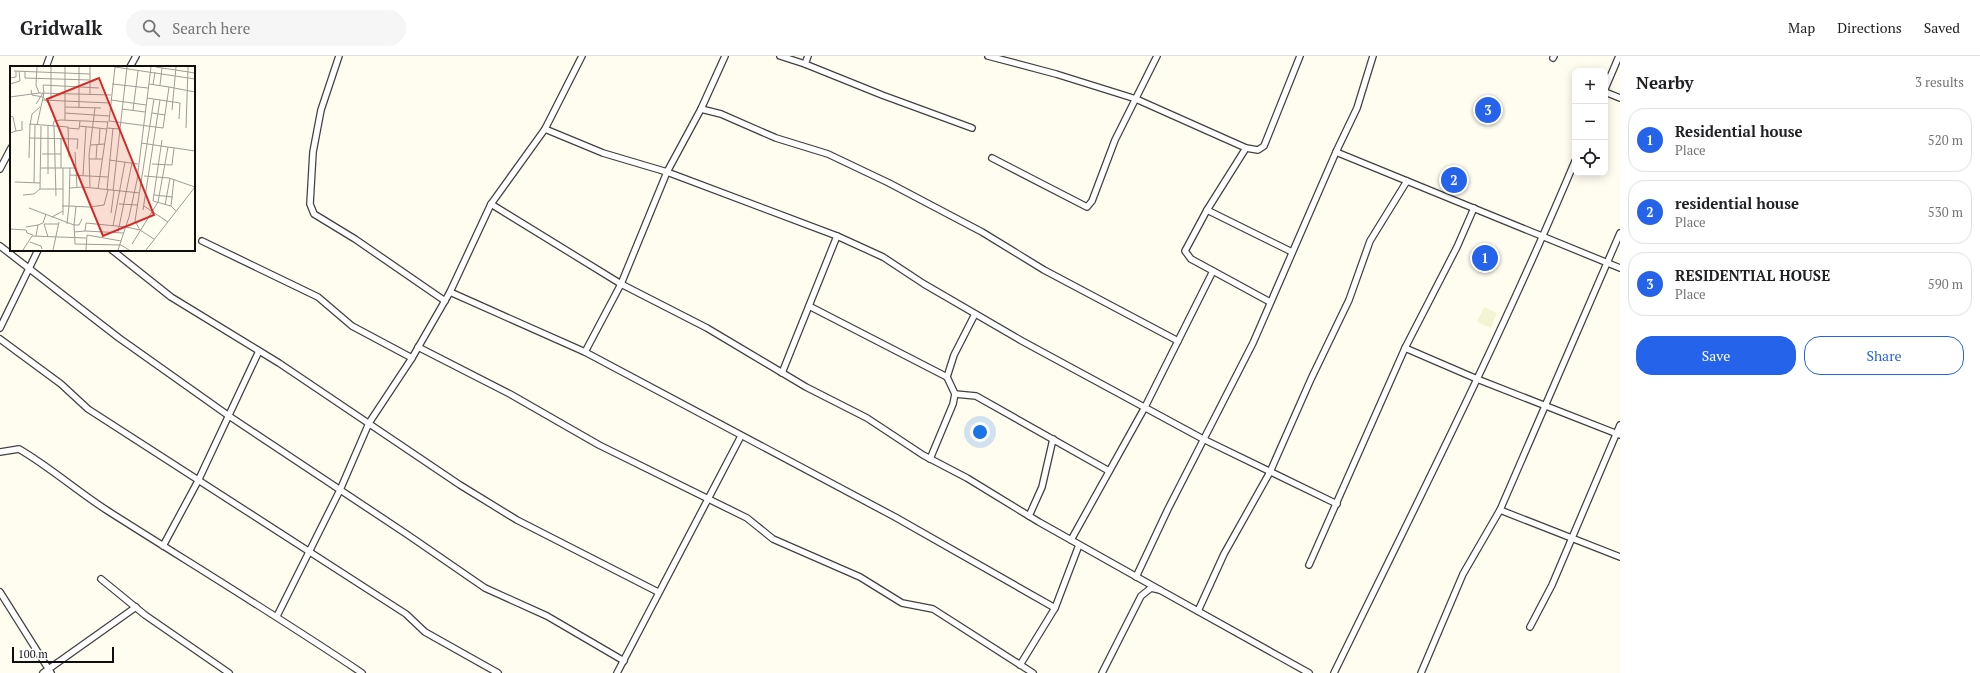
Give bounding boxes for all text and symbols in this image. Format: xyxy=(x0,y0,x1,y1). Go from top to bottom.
search box xyxy=(126,10,406,46)
text: Gridwalk xyxy=(20,15,102,40)
icon: search xyxy=(140,17,162,39)
text: Search here xyxy=(172,18,250,38)
text: Map xyxy=(1788,18,1815,37)
text: Directions xyxy=(1837,18,1902,37)
text: Saved xyxy=(1924,18,1960,37)
inset map xyxy=(10,66,195,251)
map controls xyxy=(1572,68,1608,176)
button: + xyxy=(1572,68,1608,104)
text: Nearby xyxy=(1636,71,1694,94)
text: 3 results xyxy=(1915,73,1964,91)
pin: 3 xyxy=(1475,95,1501,125)
button: − xyxy=(1572,104,1608,140)
text: Residential house xyxy=(1675,121,1803,141)
text: 1 xyxy=(1646,131,1654,149)
text: 520 m xyxy=(1928,131,1963,149)
button: locate xyxy=(1572,140,1608,176)
text: Place xyxy=(1675,141,1706,159)
pin: 2 xyxy=(1441,165,1467,195)
text: residential house xyxy=(1675,193,1799,213)
text: 2 xyxy=(1646,203,1654,221)
text: 530 m xyxy=(1928,203,1963,221)
text: Place xyxy=(1675,213,1706,231)
pin: 1 xyxy=(1472,243,1498,273)
text: RESIDENTIAL HOUSE xyxy=(1675,265,1830,285)
text: 3 xyxy=(1646,275,1654,293)
text: 590 m xyxy=(1928,275,1963,293)
text: Place xyxy=(1675,285,1706,303)
button: Save xyxy=(1636,336,1796,375)
button: Share xyxy=(1804,336,1964,375)
your location xyxy=(970,422,990,442)
scale bar xyxy=(12,645,114,664)
text: 100 m xyxy=(18,647,48,661)

